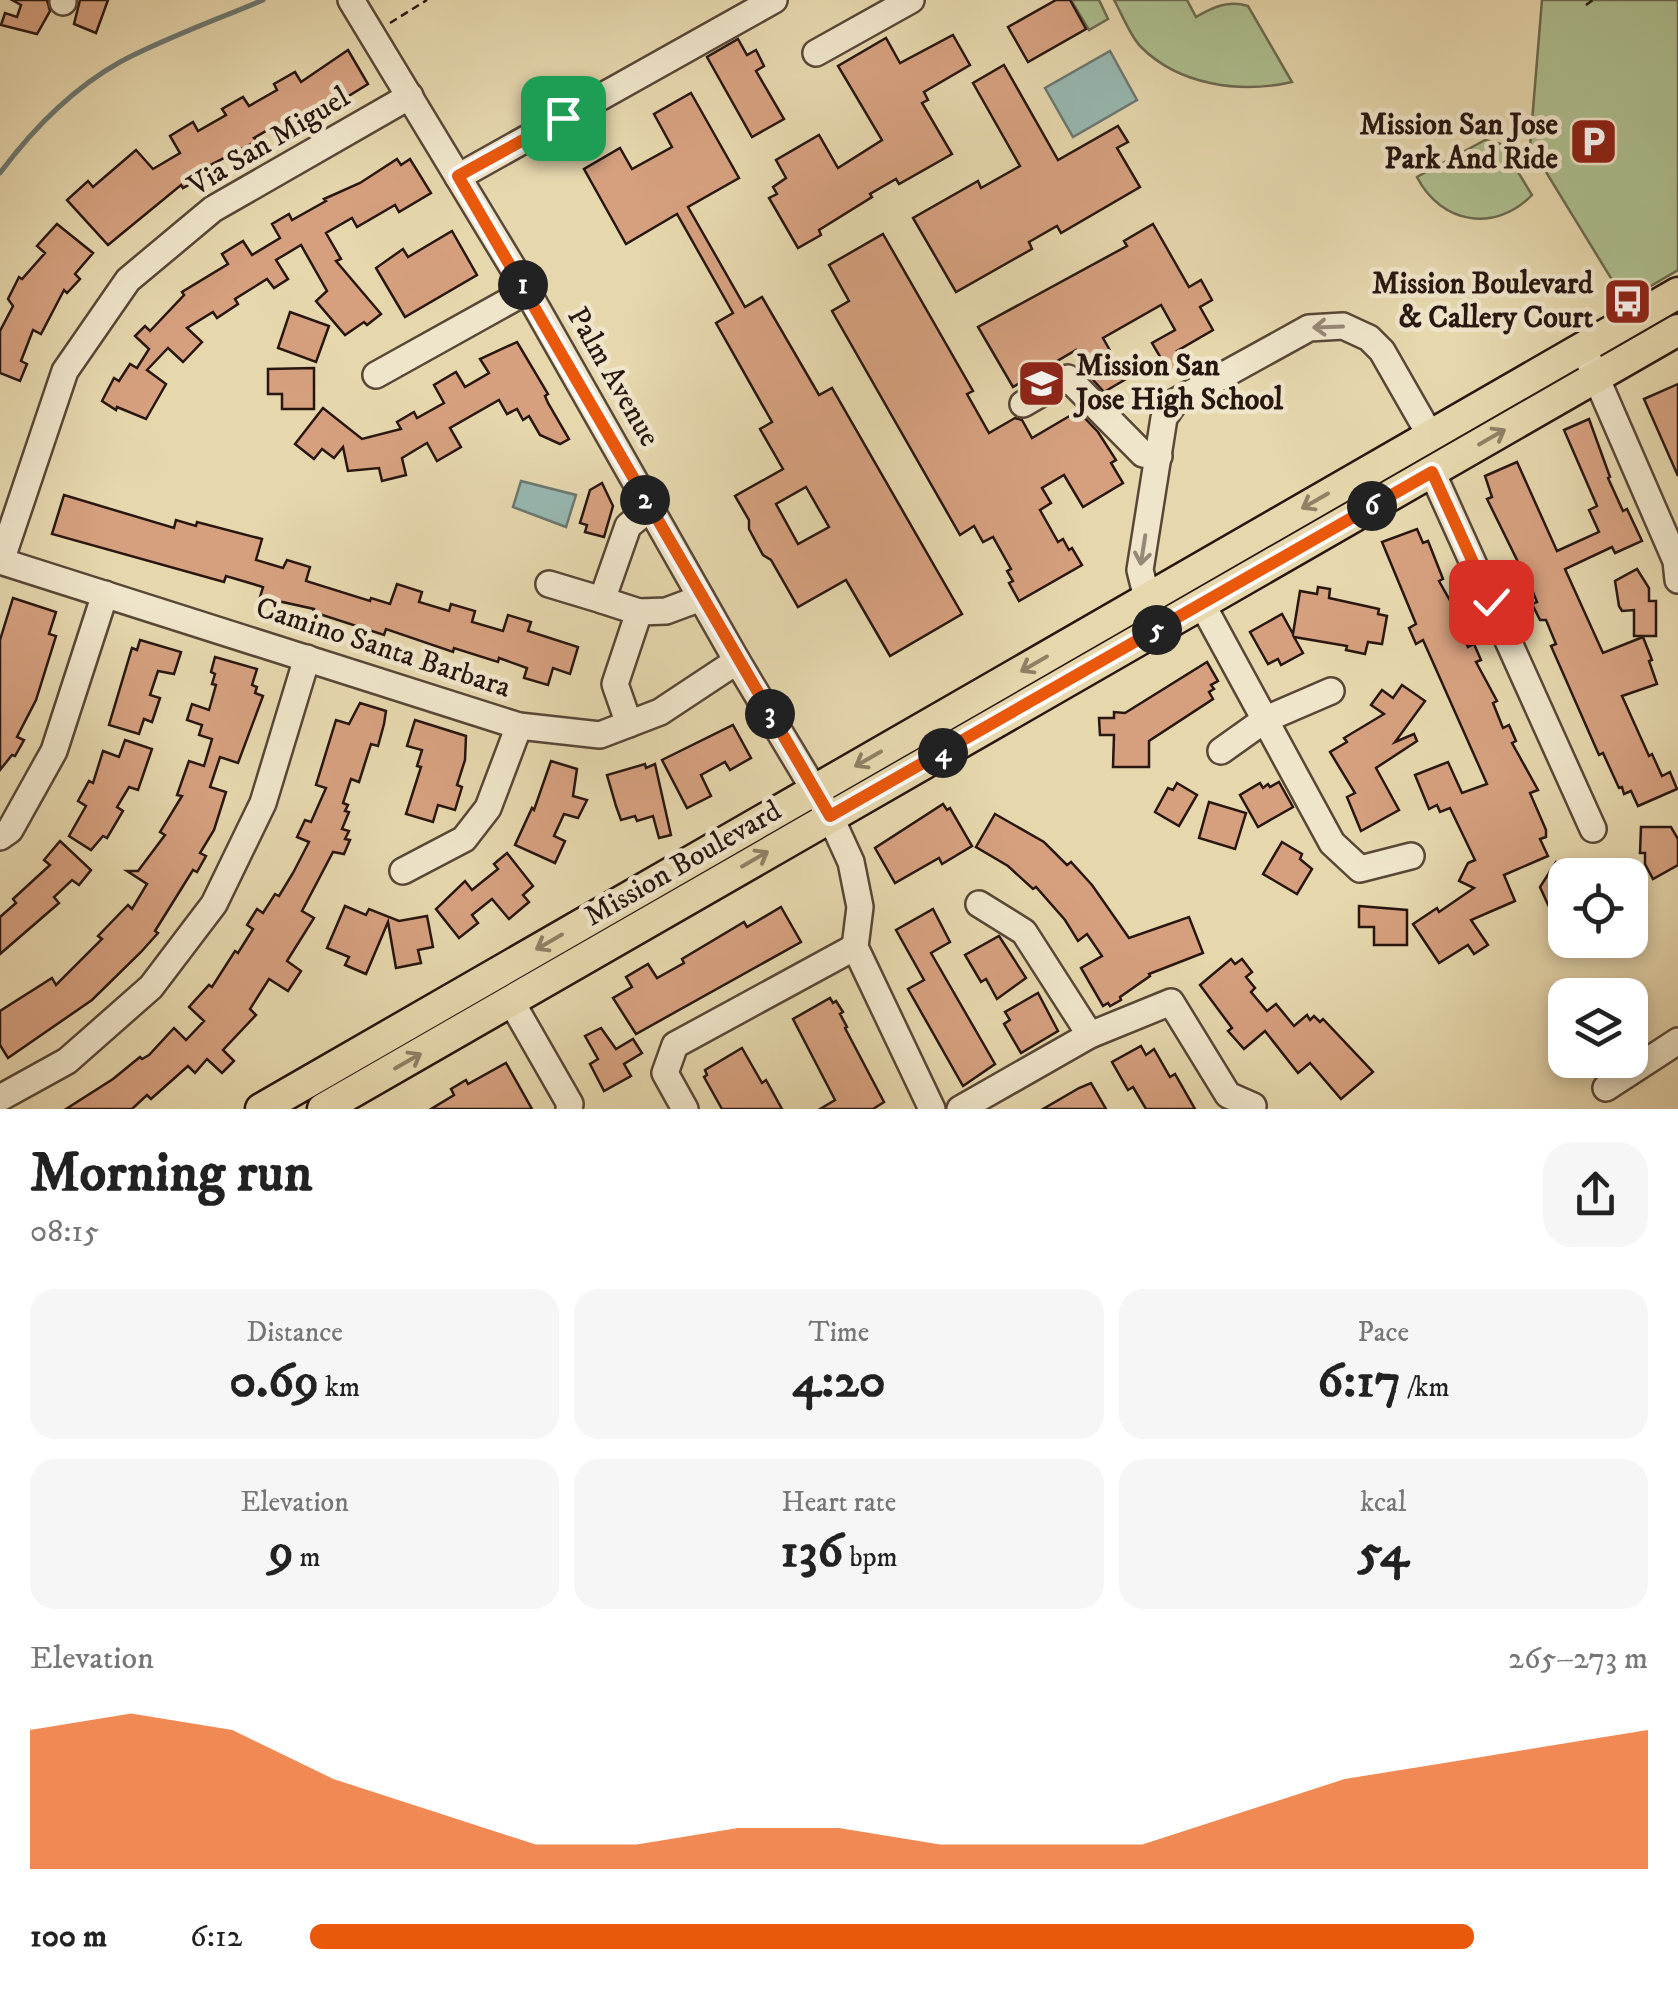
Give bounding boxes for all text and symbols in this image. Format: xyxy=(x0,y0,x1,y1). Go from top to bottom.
pin xyxy=(521,76,606,161)
street label: Via San Miguel xyxy=(181,79,357,205)
icon: arrive xyxy=(536,91,591,146)
place label: Mission San Jose Park And Ride xyxy=(1359,107,1559,178)
parking icon: Mission San Jose Park And Ride xyxy=(1567,116,1619,168)
pin: 1 xyxy=(498,260,548,310)
place label: Mission Boulevard & Callery Court xyxy=(1372,266,1594,337)
text: 1 xyxy=(518,267,528,302)
bus stop icon: Mission Boulevard & Callery Court xyxy=(1602,275,1654,327)
street label: Palm Avenue xyxy=(558,301,668,453)
one-way arrow xyxy=(1312,318,1344,337)
place label: Mission San Jose High School xyxy=(1073,348,1284,419)
school or university icon: Mission San Jose High School xyxy=(1015,357,1067,409)
one-way arrow xyxy=(1477,427,1506,447)
pin: 2 xyxy=(620,475,670,525)
pin: 6 xyxy=(1347,481,1397,531)
text: 2 xyxy=(638,482,652,517)
text: 6 xyxy=(1365,488,1379,523)
one-way arrow xyxy=(1301,492,1330,512)
one-way arrow xyxy=(1133,533,1152,566)
pin xyxy=(1449,560,1534,645)
icon: check xyxy=(1464,575,1519,630)
street label: Camino Santa Barbara xyxy=(251,589,515,707)
pin: 5 xyxy=(1132,605,1182,655)
text: 5 xyxy=(1150,612,1164,647)
one-way arrow xyxy=(1019,654,1049,674)
pin: 3 xyxy=(745,689,795,739)
text: 3 xyxy=(765,696,775,731)
pin: 4 xyxy=(918,728,968,778)
text: 4 xyxy=(935,735,951,770)
one-way arrow xyxy=(854,749,883,769)
street label: Mission Boulevard xyxy=(578,793,788,935)
one-way arrow xyxy=(740,849,769,869)
map controls xyxy=(1548,858,1648,1078)
button: locate xyxy=(1548,858,1648,958)
one-way arrow xyxy=(535,932,564,952)
button: layers xyxy=(1548,978,1648,1078)
one-way arrow xyxy=(392,1050,422,1070)
text: Morning run xyxy=(30,1140,312,1209)
button: share xyxy=(1543,1142,1648,1247)
text: 08:15 xyxy=(30,1212,99,1252)
text: Distance xyxy=(246,1315,343,1350)
text: Time xyxy=(809,1315,869,1350)
text: Pace xyxy=(1357,1315,1409,1350)
text: 0.69 xyxy=(229,1350,319,1413)
text: 4:20 xyxy=(792,1350,886,1413)
text: 6:17 xyxy=(1317,1350,1401,1413)
text: km xyxy=(319,1370,360,1405)
text: /km xyxy=(1401,1370,1449,1405)
text: Elevation xyxy=(240,1485,349,1520)
text: Heart rate xyxy=(782,1485,896,1520)
text: kcal xyxy=(1360,1485,1406,1520)
text: 9 xyxy=(269,1520,294,1583)
text: 136 xyxy=(780,1520,843,1583)
text: 54 xyxy=(1358,1520,1409,1583)
text: m xyxy=(294,1540,321,1575)
text: bpm xyxy=(843,1540,898,1575)
text: Elevation xyxy=(30,1639,154,1679)
text: 265–273 m xyxy=(1508,1639,1648,1679)
text: 100 m xyxy=(30,1917,107,1957)
text: 6:12 xyxy=(190,1917,242,1957)

